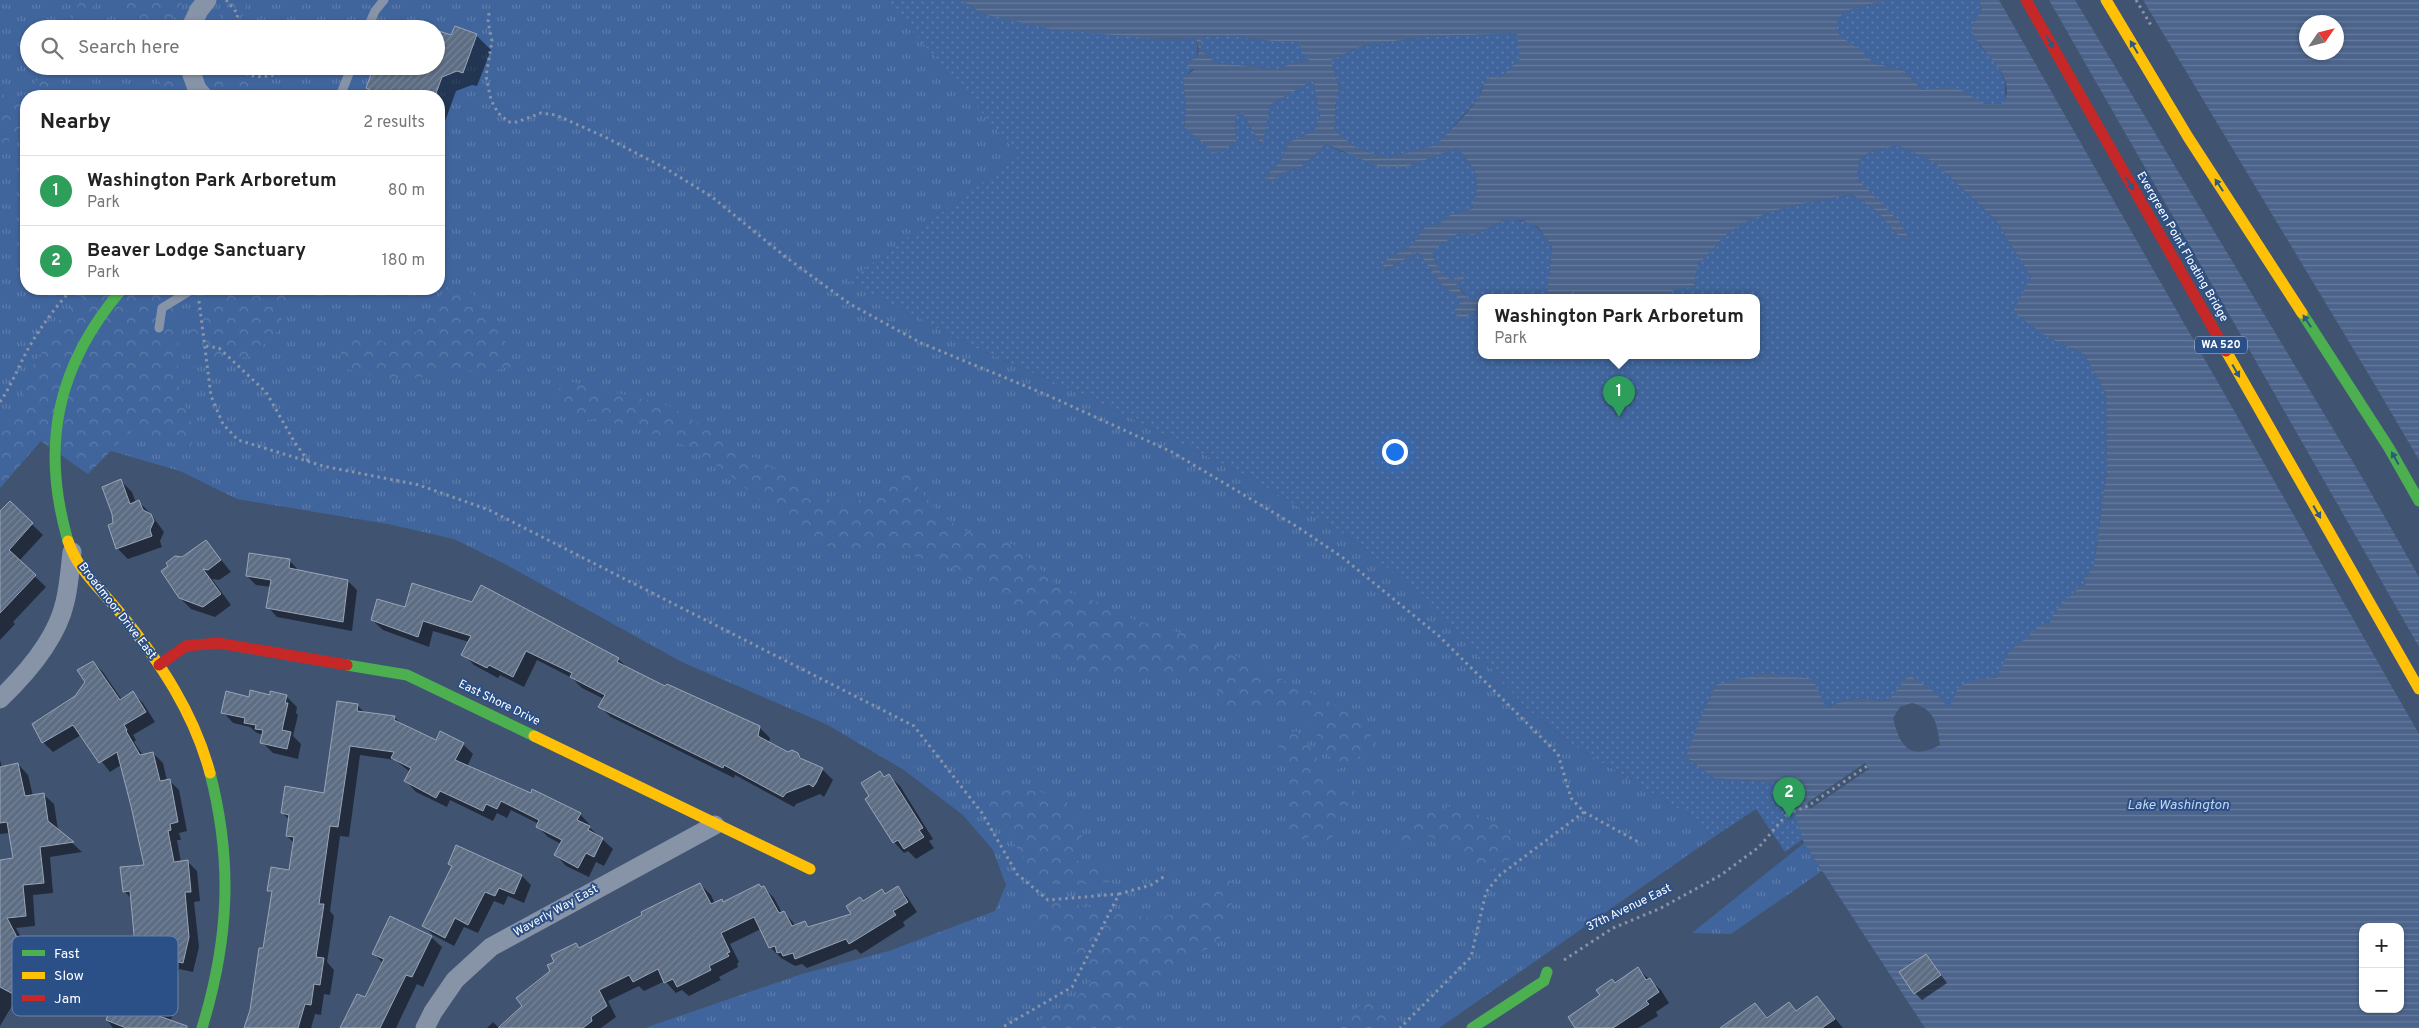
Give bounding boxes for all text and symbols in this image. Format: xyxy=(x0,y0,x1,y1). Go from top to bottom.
north arrow xyxy=(2299,15,2344,60)
search box xyxy=(20,20,445,75)
icon: search xyxy=(38,34,66,62)
text: Search here xyxy=(78,36,180,60)
one-way arrow xyxy=(2045,36,2054,49)
one-way arrow xyxy=(2129,40,2138,53)
text: Nearby xyxy=(40,109,111,136)
text: 2 results xyxy=(363,113,425,133)
text: Washington Park Arboretum xyxy=(87,169,337,193)
street label: Evergreen Point Floating Bridge xyxy=(2132,169,2232,325)
one-way arrow xyxy=(2125,177,2134,190)
one-way arrow xyxy=(2214,178,2224,192)
text: 1 xyxy=(53,181,59,201)
text: 80 m xyxy=(388,181,425,201)
text: Park xyxy=(87,193,120,213)
text: Beaver Lodge Sanctuary xyxy=(87,239,306,263)
text: 2 xyxy=(51,251,61,271)
text: 180 m xyxy=(382,251,425,271)
text: Park xyxy=(87,263,120,283)
popup xyxy=(1478,294,1760,359)
text: Washington Park Arboretum xyxy=(1494,305,1744,329)
one-way arrow xyxy=(2303,315,2312,328)
text: Park xyxy=(1494,329,1527,349)
road number: WA 520 xyxy=(2195,336,2247,354)
one-way arrow xyxy=(2232,363,2240,378)
pin: 1 xyxy=(1603,376,1635,417)
your location xyxy=(1382,439,1408,465)
one-way arrow xyxy=(2391,451,2399,466)
one-way arrow xyxy=(2313,504,2321,519)
street label: Broadmoor Drive East xyxy=(74,559,160,663)
street label: East Shore Drive xyxy=(455,676,543,730)
pin: 2 xyxy=(1773,777,1805,818)
water label: Lake Washington xyxy=(2127,797,2229,814)
street label: 37th Avenue East xyxy=(1584,880,1674,936)
street label: Waverly Way East xyxy=(511,881,601,941)
map controls xyxy=(2359,923,2404,1013)
button: + xyxy=(2359,923,2404,968)
legend xyxy=(12,936,178,1016)
text: Fast xyxy=(54,946,80,963)
text: Slow xyxy=(54,968,84,985)
button: − xyxy=(2359,968,2404,1013)
text: Jam xyxy=(54,991,81,1008)

